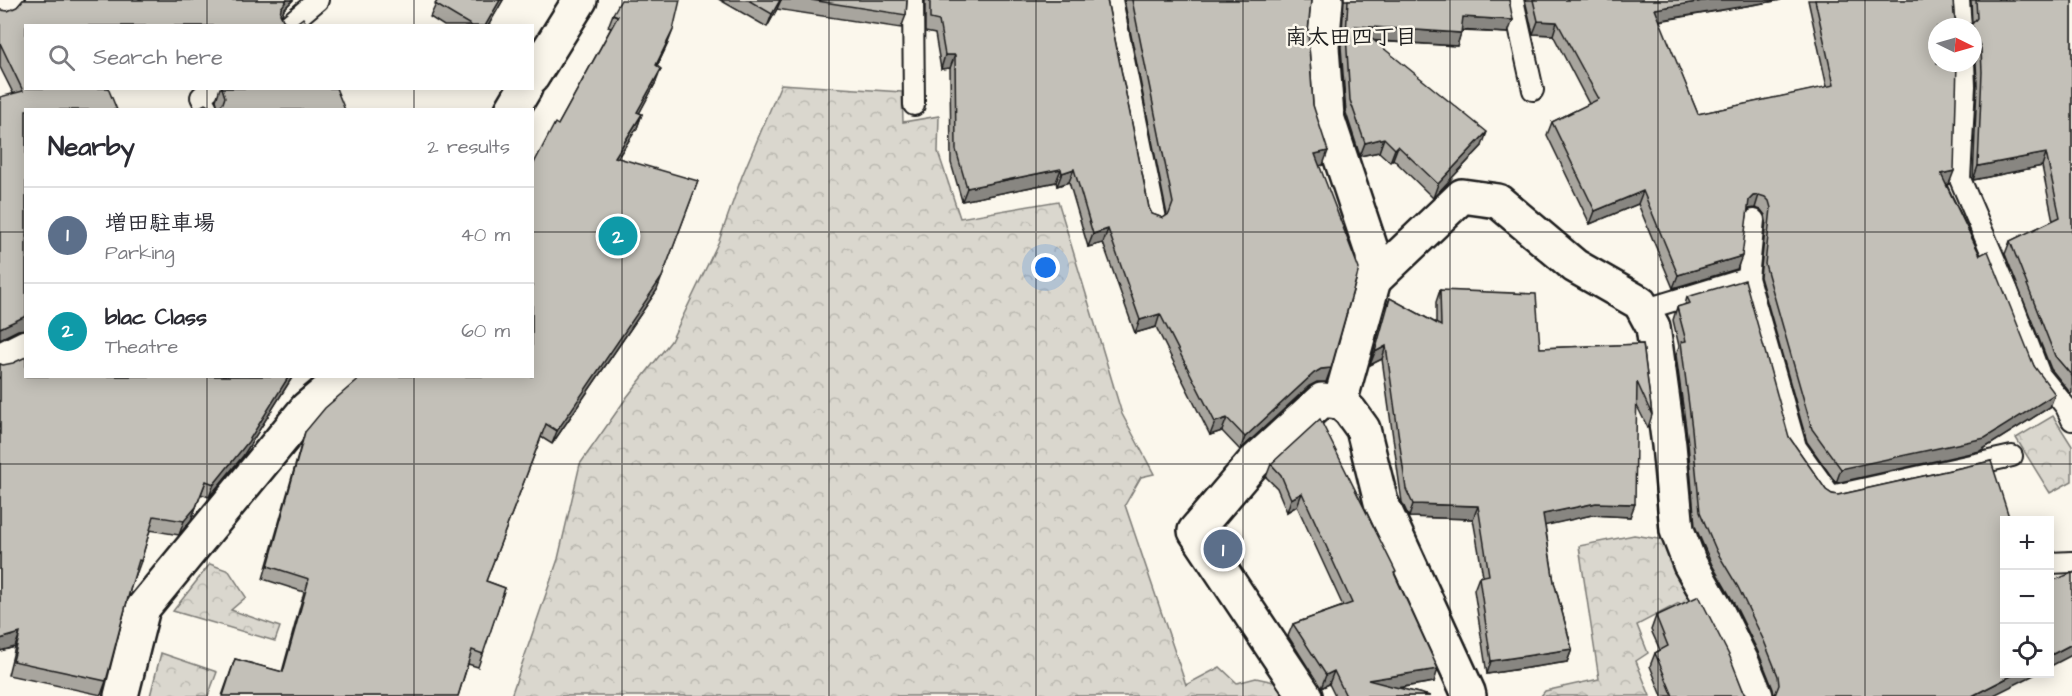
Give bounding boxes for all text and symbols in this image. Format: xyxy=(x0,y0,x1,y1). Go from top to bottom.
north arrow xyxy=(1928,18,1982,72)
district label: 南太田四丁目 xyxy=(1285,22,1417,53)
search box xyxy=(24,24,534,90)
icon: search xyxy=(45,41,78,74)
text: Search here xyxy=(93,42,223,73)
text: Nearby xyxy=(48,129,135,165)
text: 2 results xyxy=(427,133,510,161)
text: 増田駐車場 xyxy=(105,208,215,239)
pin: 2 xyxy=(598,214,638,258)
text: 1 xyxy=(66,221,69,249)
text: 40 m xyxy=(460,221,510,249)
text: Parking xyxy=(105,239,175,267)
your location xyxy=(1031,253,1060,282)
text: blac Class xyxy=(105,302,207,333)
text: 2 xyxy=(62,317,73,345)
text: 60 m xyxy=(461,317,510,345)
text: Theatre xyxy=(105,333,178,361)
map controls xyxy=(2000,516,2054,678)
button: + xyxy=(2000,516,2054,570)
pin: 1 xyxy=(1204,526,1242,572)
button: − xyxy=(2000,570,2054,624)
button: locate xyxy=(2000,624,2054,678)

